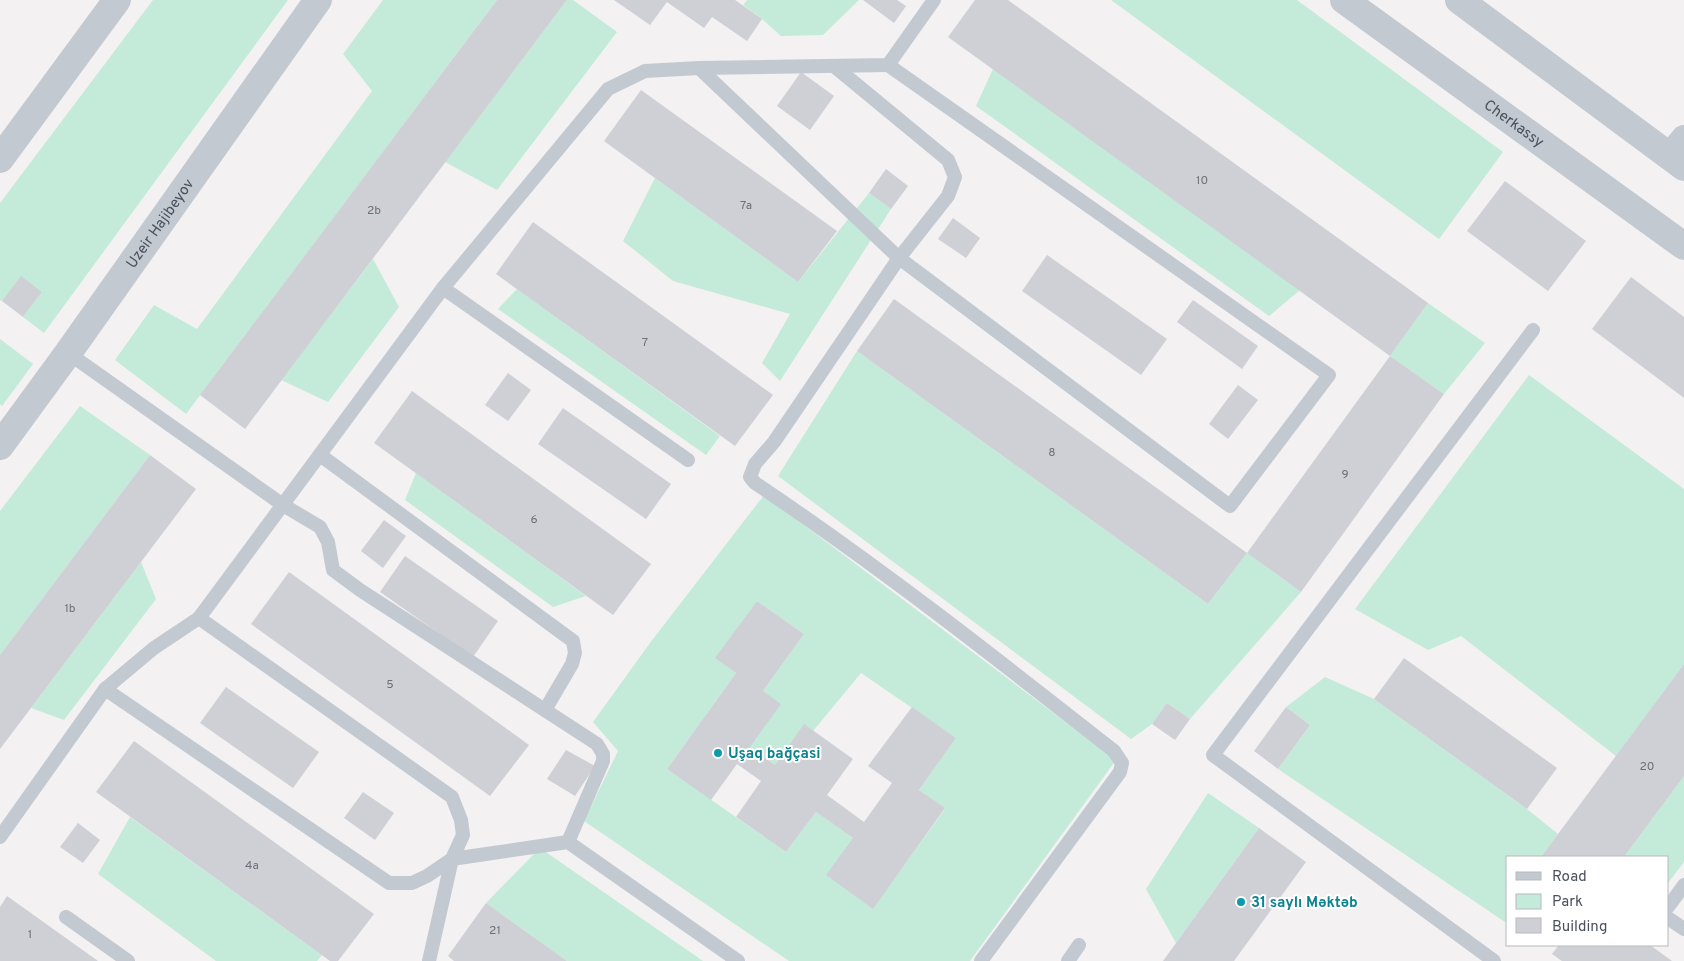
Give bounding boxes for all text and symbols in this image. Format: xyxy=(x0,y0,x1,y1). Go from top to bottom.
street label: Cherkassy xyxy=(1479,96,1547,152)
house number: 10 xyxy=(1196,173,1208,189)
street label: Uzeir Hajibeyov xyxy=(123,176,199,273)
house number: 7a xyxy=(740,198,752,214)
house number: 2b xyxy=(367,203,381,219)
house number: 7 xyxy=(642,335,648,351)
house number: 8 xyxy=(1048,445,1056,461)
house number: 9 xyxy=(1341,467,1349,483)
house number: 6 xyxy=(530,512,538,528)
house number: 1b xyxy=(64,601,76,617)
house number: 5 xyxy=(386,677,394,693)
place label: Uşaq bağçasi xyxy=(728,745,821,764)
marker: Uşaq bağçasi xyxy=(712,747,724,759)
house number: 20 xyxy=(1639,759,1655,775)
legend xyxy=(1506,856,1669,946)
house number: 4a xyxy=(245,858,259,874)
text: Road xyxy=(1552,868,1587,887)
text: Park xyxy=(1552,893,1583,912)
place label: 31 saylı Məktəb xyxy=(1251,894,1358,913)
marker: 31 saylı Məktəb xyxy=(1235,896,1247,908)
text: Building xyxy=(1552,918,1607,937)
house number: 21 xyxy=(489,923,501,939)
house number: 1 xyxy=(28,927,32,943)

